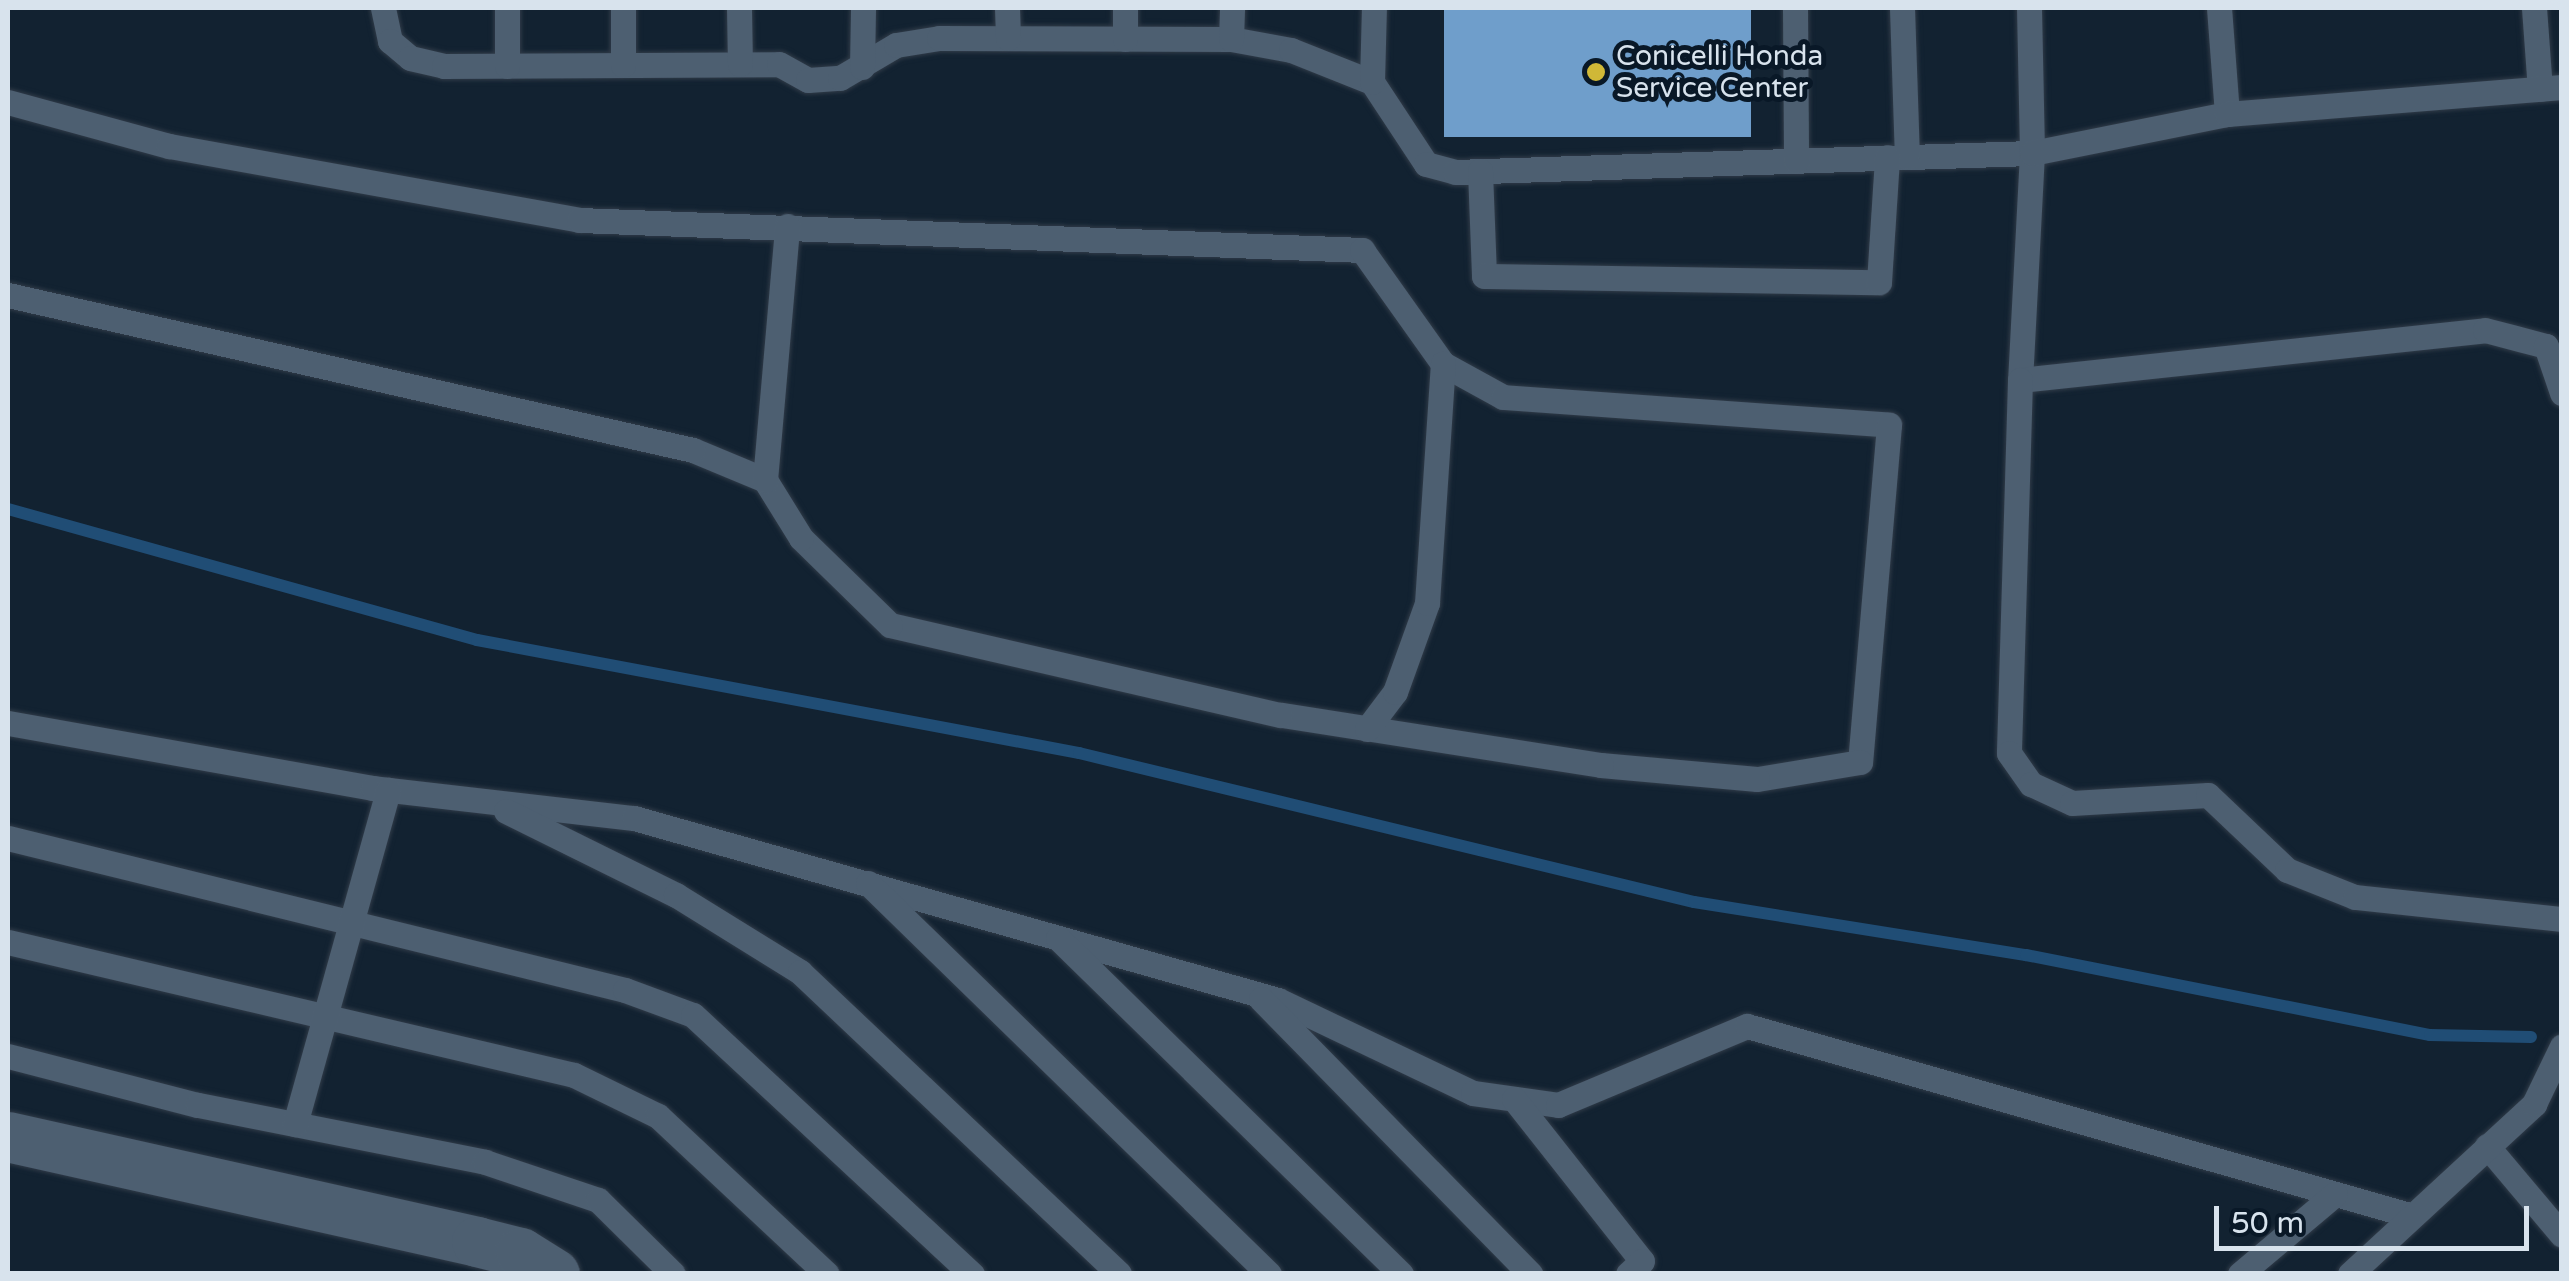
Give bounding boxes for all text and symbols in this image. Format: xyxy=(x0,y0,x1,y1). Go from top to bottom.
place label: Conicelli Honda Service Center xyxy=(1616,39,1823,105)
marker: Conicelli Honda Service Center xyxy=(1585,61,1607,83)
scale bar xyxy=(2219,1186,2534,1248)
text: 50 m xyxy=(2231,1205,2304,1242)

